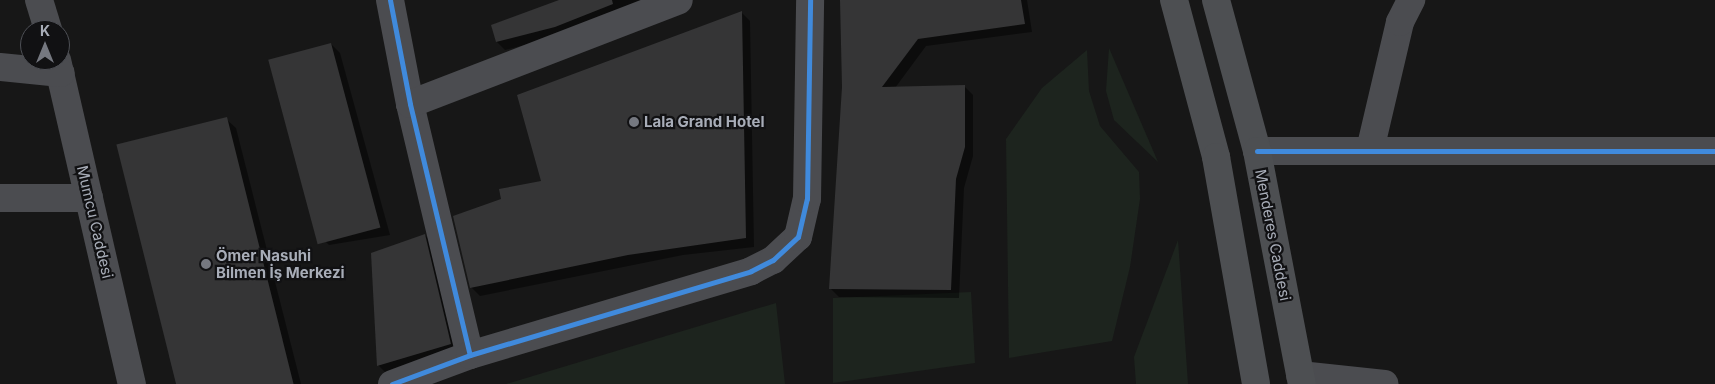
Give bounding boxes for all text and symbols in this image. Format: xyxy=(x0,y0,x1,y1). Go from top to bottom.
north arrow xyxy=(20,20,70,70)
text: K xyxy=(40,22,50,39)
place label: Lala Grand Hotel xyxy=(644,113,764,131)
marker: Lala Grand Hotel xyxy=(628,116,640,128)
street label: Mumcu Caddesi xyxy=(73,164,117,280)
street label: Menderes Caddesi xyxy=(1251,168,1295,302)
place label: Ömer Nasuhi Bilmen İş Merkezi xyxy=(216,246,345,281)
marker: Ömer Nasuhi Bilmen İş Merkezi xyxy=(200,258,212,270)

